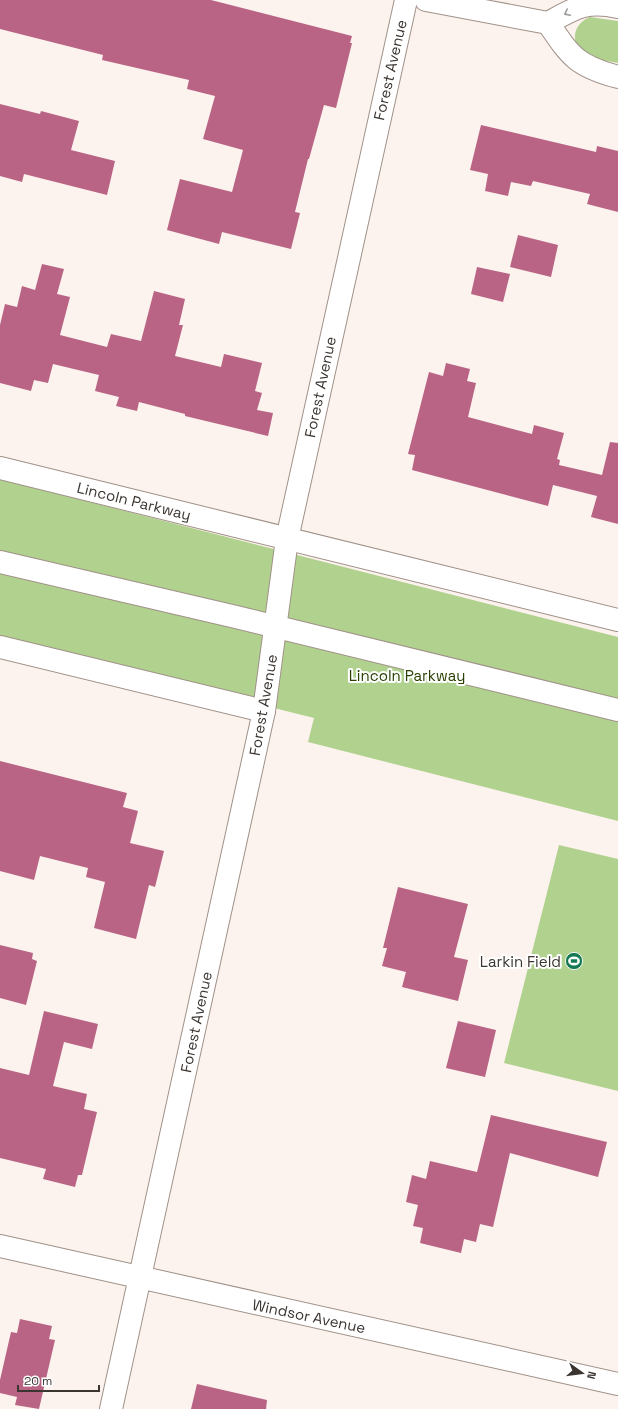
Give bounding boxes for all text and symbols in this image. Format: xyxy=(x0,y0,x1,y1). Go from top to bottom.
one-way arrow xyxy=(564,8,571,16)
street label: Forest Avenue xyxy=(369,18,411,122)
street label: Forest Avenue xyxy=(300,335,340,439)
street label: Lincoln Parkway xyxy=(75,478,193,524)
street label: Forest Avenue xyxy=(245,653,281,757)
park label: Lincoln Parkway xyxy=(349,666,465,685)
sports icon: Larkin Field xyxy=(564,951,584,971)
place label: Larkin Field xyxy=(480,952,561,971)
street label: Forest Avenue xyxy=(176,970,216,1074)
street label: Windsor Avenue xyxy=(251,1295,367,1337)
north arrow xyxy=(562,1353,602,1393)
scale bar xyxy=(18,1367,99,1393)
text: N xyxy=(584,1370,599,1381)
text: 20 m xyxy=(24,1373,52,1389)

